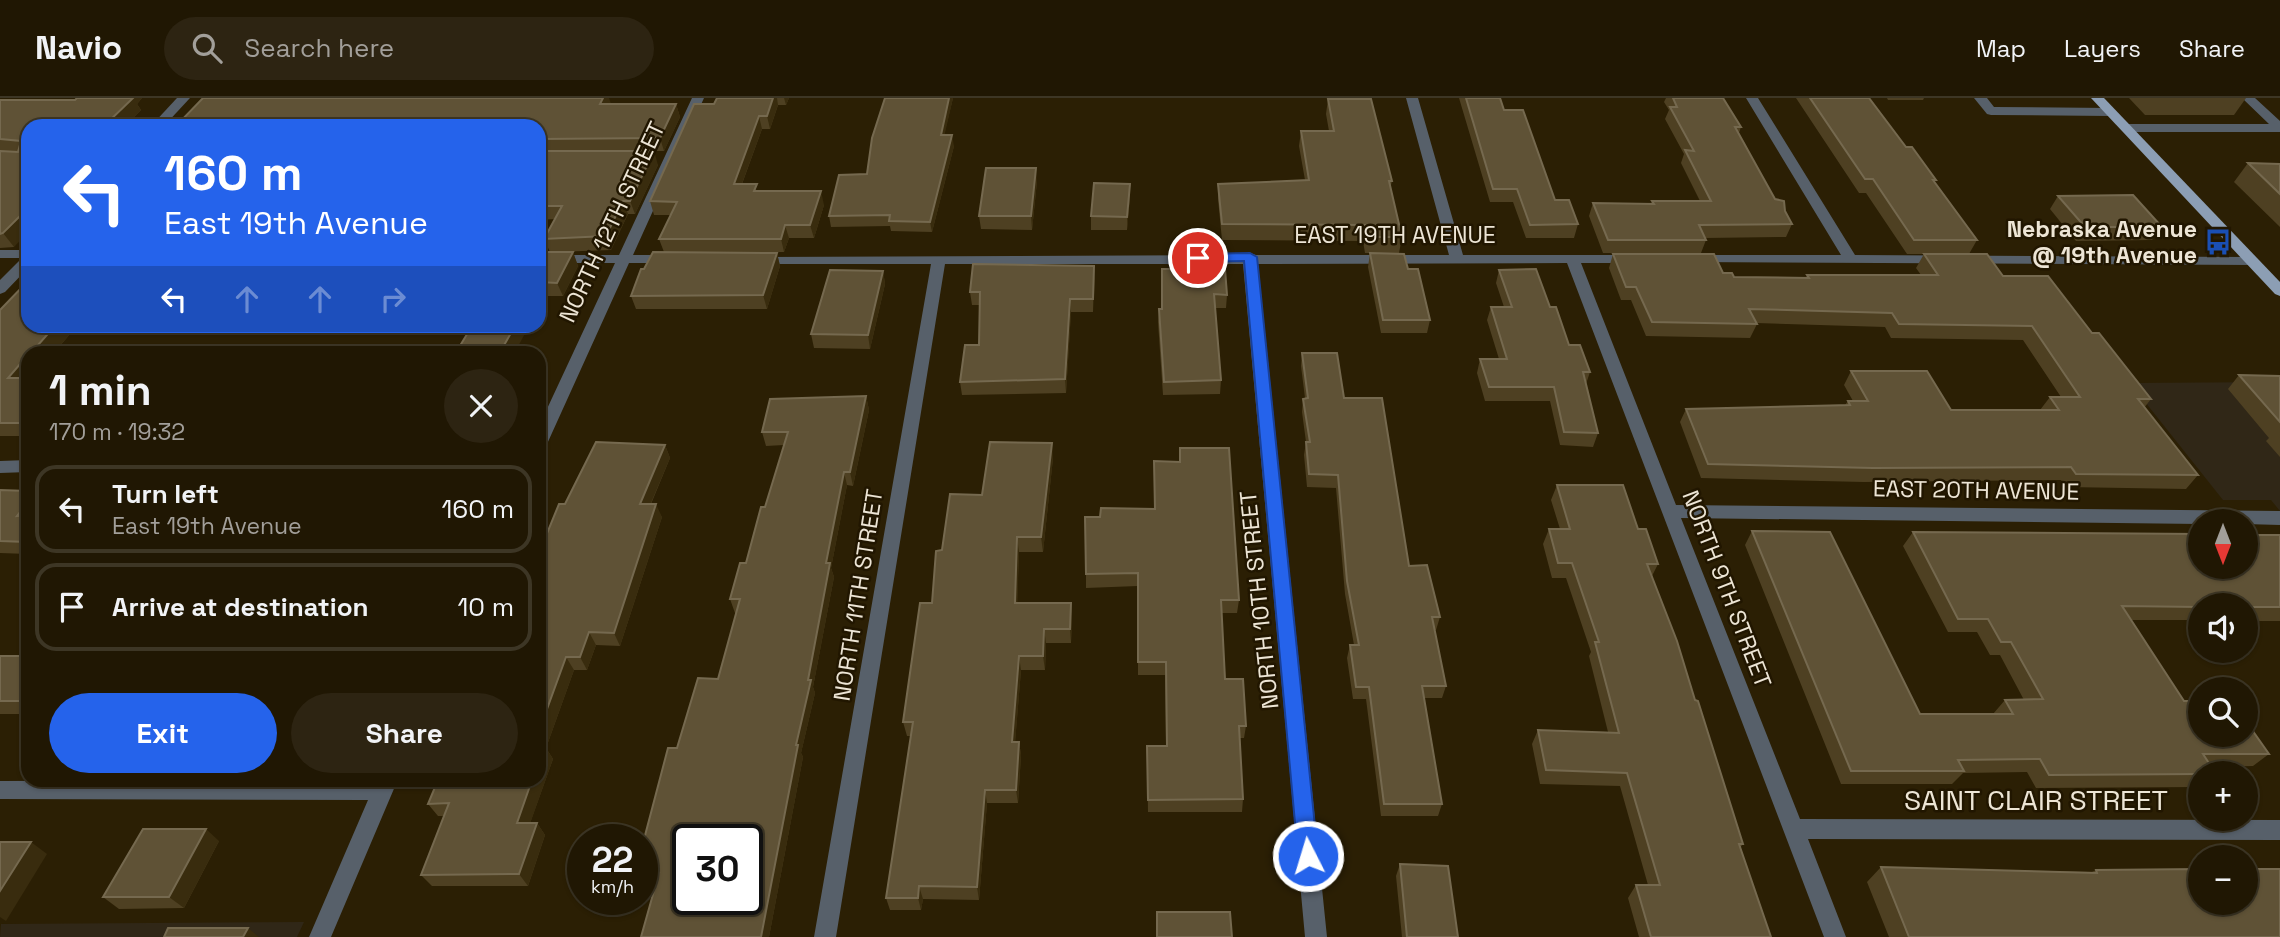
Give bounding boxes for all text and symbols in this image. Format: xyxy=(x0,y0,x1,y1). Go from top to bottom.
search box xyxy=(164,17,654,80)
text: Navio xyxy=(35,27,122,69)
icon: search xyxy=(188,29,226,67)
text: Search here xyxy=(244,31,394,65)
text: Map xyxy=(1976,33,2026,64)
text: Layers xyxy=(2064,33,2141,64)
text: Share xyxy=(2179,33,2245,64)
street label: NORTH 12TH STREET xyxy=(552,117,672,327)
text: 160 m xyxy=(164,142,302,204)
icon: left xyxy=(49,147,140,238)
text: East 19th Avenue xyxy=(164,203,428,243)
place label: Nebraska Avenue @ 19th Avenue xyxy=(2007,214,2197,270)
street label: EAST 19TH AVENUE xyxy=(1294,220,1496,250)
bus stop icon: Nebraska Avenue @ 19th Avenue xyxy=(2203,227,2233,257)
pin xyxy=(1168,228,1228,288)
icon: arrive xyxy=(1179,239,1217,277)
icon: left xyxy=(155,280,193,318)
icon: ahead xyxy=(228,280,266,318)
icon: ahead xyxy=(301,280,339,318)
icon: right xyxy=(374,280,412,318)
text: 1 min xyxy=(49,364,152,417)
button: close xyxy=(444,369,518,443)
text: 170 m · 19:32 xyxy=(49,417,185,447)
street label: EAST 20TH AVENUE xyxy=(1873,473,2079,507)
text: Turn left xyxy=(112,477,219,511)
street label: NORTH 9TH STREET xyxy=(1676,486,1778,692)
street label: NORTH 11TH STREET xyxy=(826,487,890,703)
street label: NORTH 10TH STREET xyxy=(1233,489,1285,711)
icon: left xyxy=(53,490,91,528)
text: 160 m xyxy=(442,492,514,526)
north arrow xyxy=(2188,509,2258,579)
map controls xyxy=(2188,509,2258,915)
text: East 19th Avenue xyxy=(112,511,302,541)
icon: arrive xyxy=(53,588,91,626)
text: Arrive at destination xyxy=(112,590,369,624)
text: 10 m xyxy=(457,590,514,624)
button: sound xyxy=(2188,593,2258,663)
button: search xyxy=(2188,677,2258,747)
button: Exit xyxy=(49,693,277,773)
button: Share xyxy=(291,693,518,773)
button: + xyxy=(2188,761,2258,831)
street label: SAINT CLAIR STREET xyxy=(1904,782,2168,818)
position arrow xyxy=(1271,819,1345,893)
speed limit sign: 30 xyxy=(672,824,763,915)
text: 22 xyxy=(592,838,633,882)
button: − xyxy=(2188,845,2258,915)
text: km/h xyxy=(591,875,634,898)

